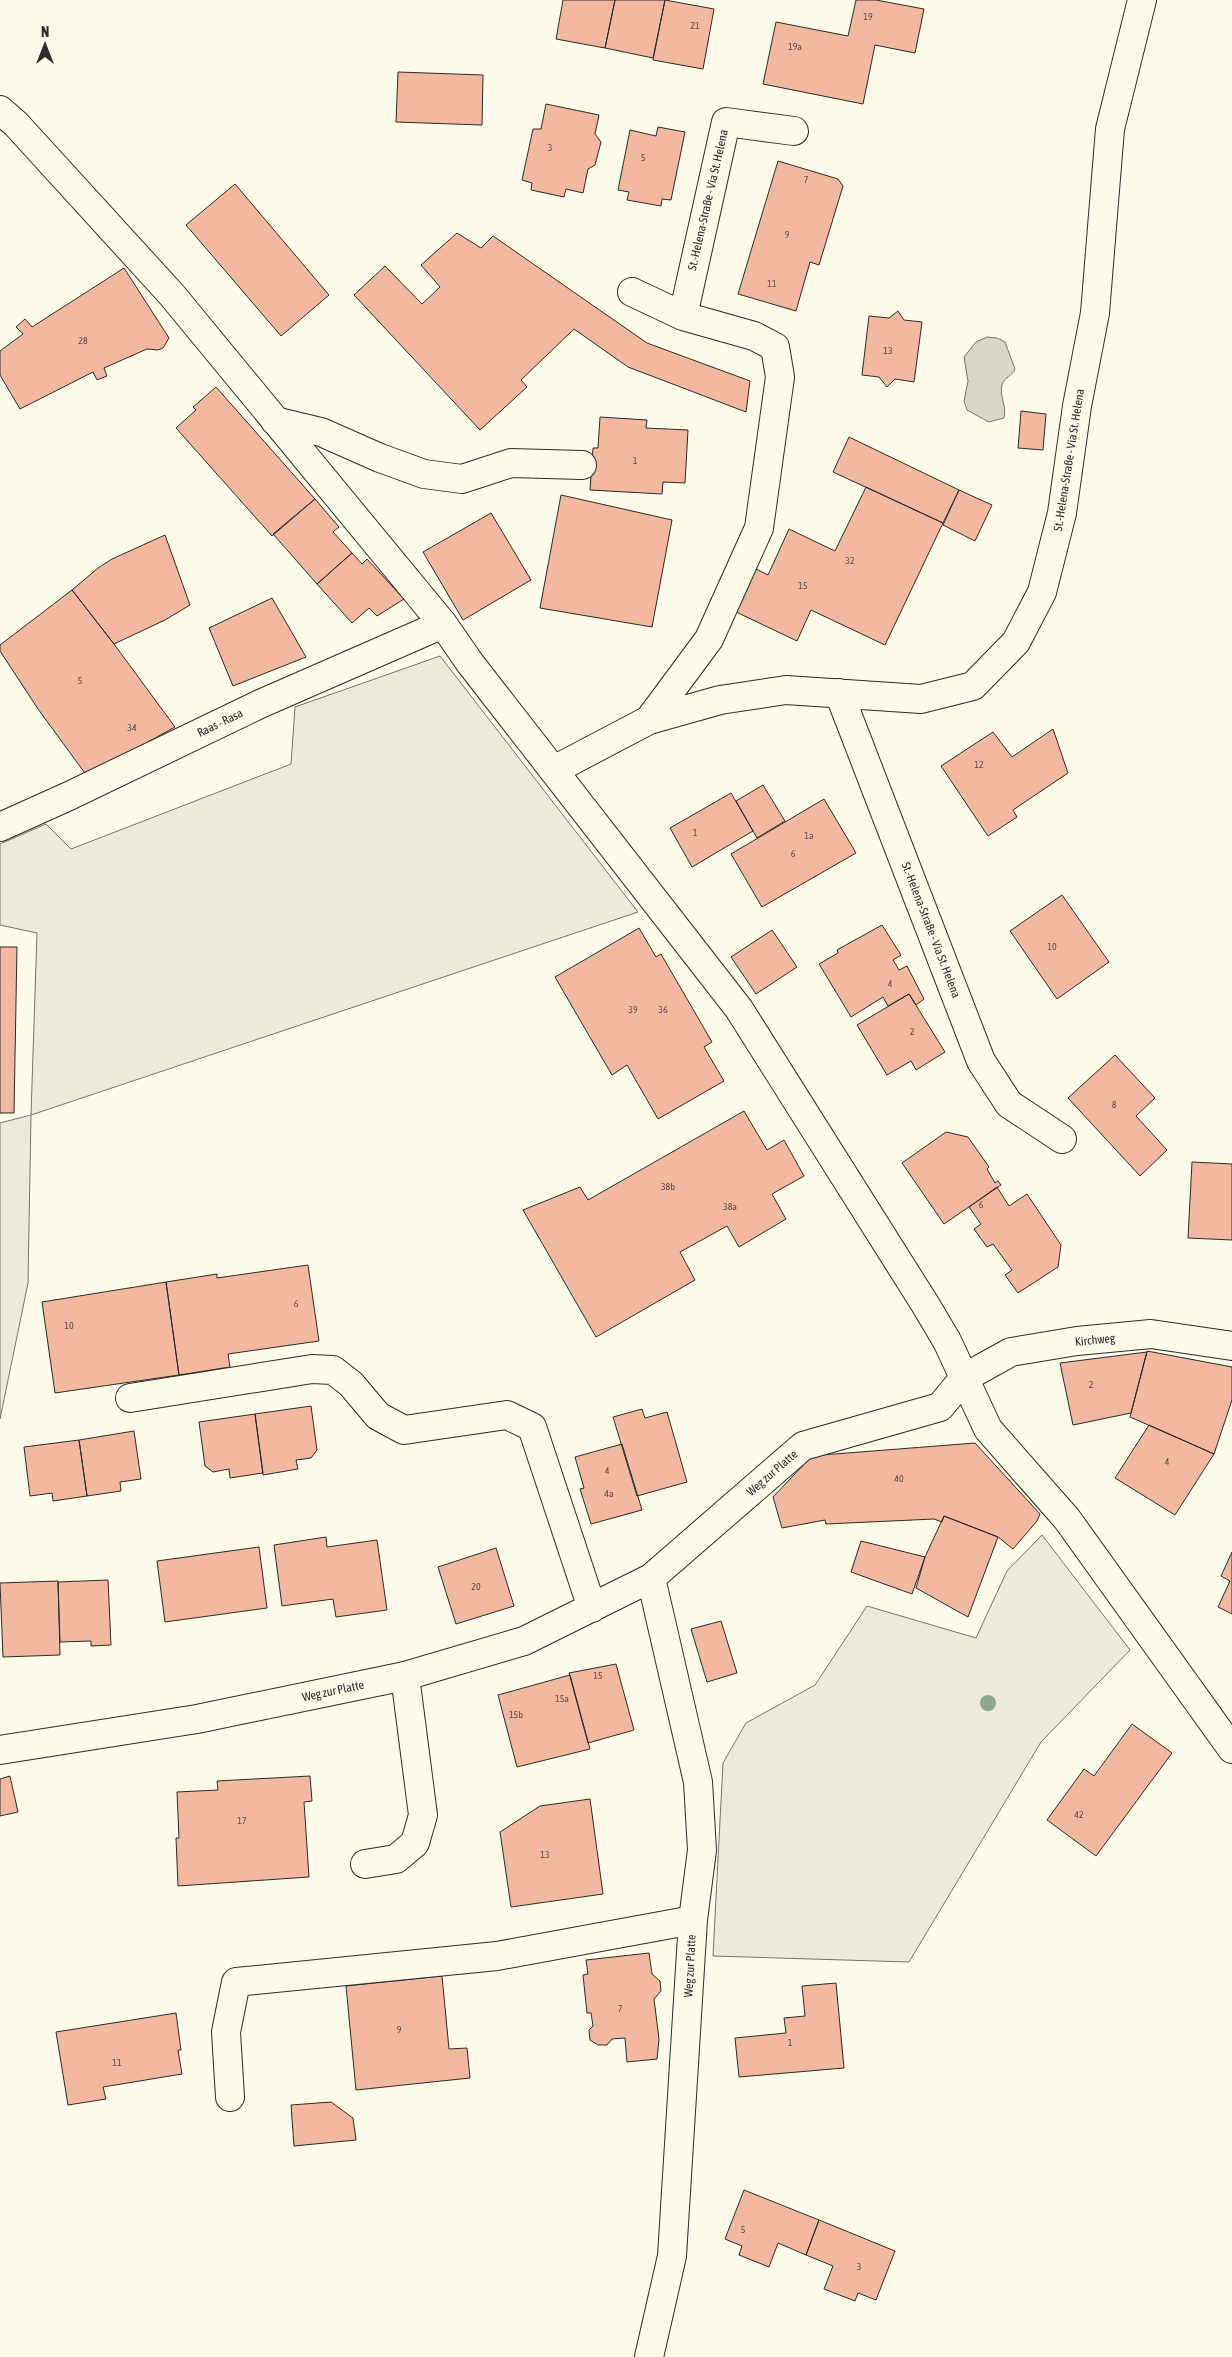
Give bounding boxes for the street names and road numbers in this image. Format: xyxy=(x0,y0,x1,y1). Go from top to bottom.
street label: St.-Helena-Straße - Via St. Helena xyxy=(685,128,731,272)
street label: St.-Helena-Straße - Via St. Helena xyxy=(1051,388,1087,532)
street label: Raas - Rasa xyxy=(195,706,245,740)
street label: St.-Helena-Straße - Via St. Helena xyxy=(899,860,963,1000)
street label: Kirchweg xyxy=(1074,1331,1117,1349)
street label: Weg zur Platte xyxy=(744,1447,800,1499)
street label: Weg zur Platte xyxy=(301,1678,365,1704)
street label: Weg zur Platte xyxy=(681,1934,699,1998)

